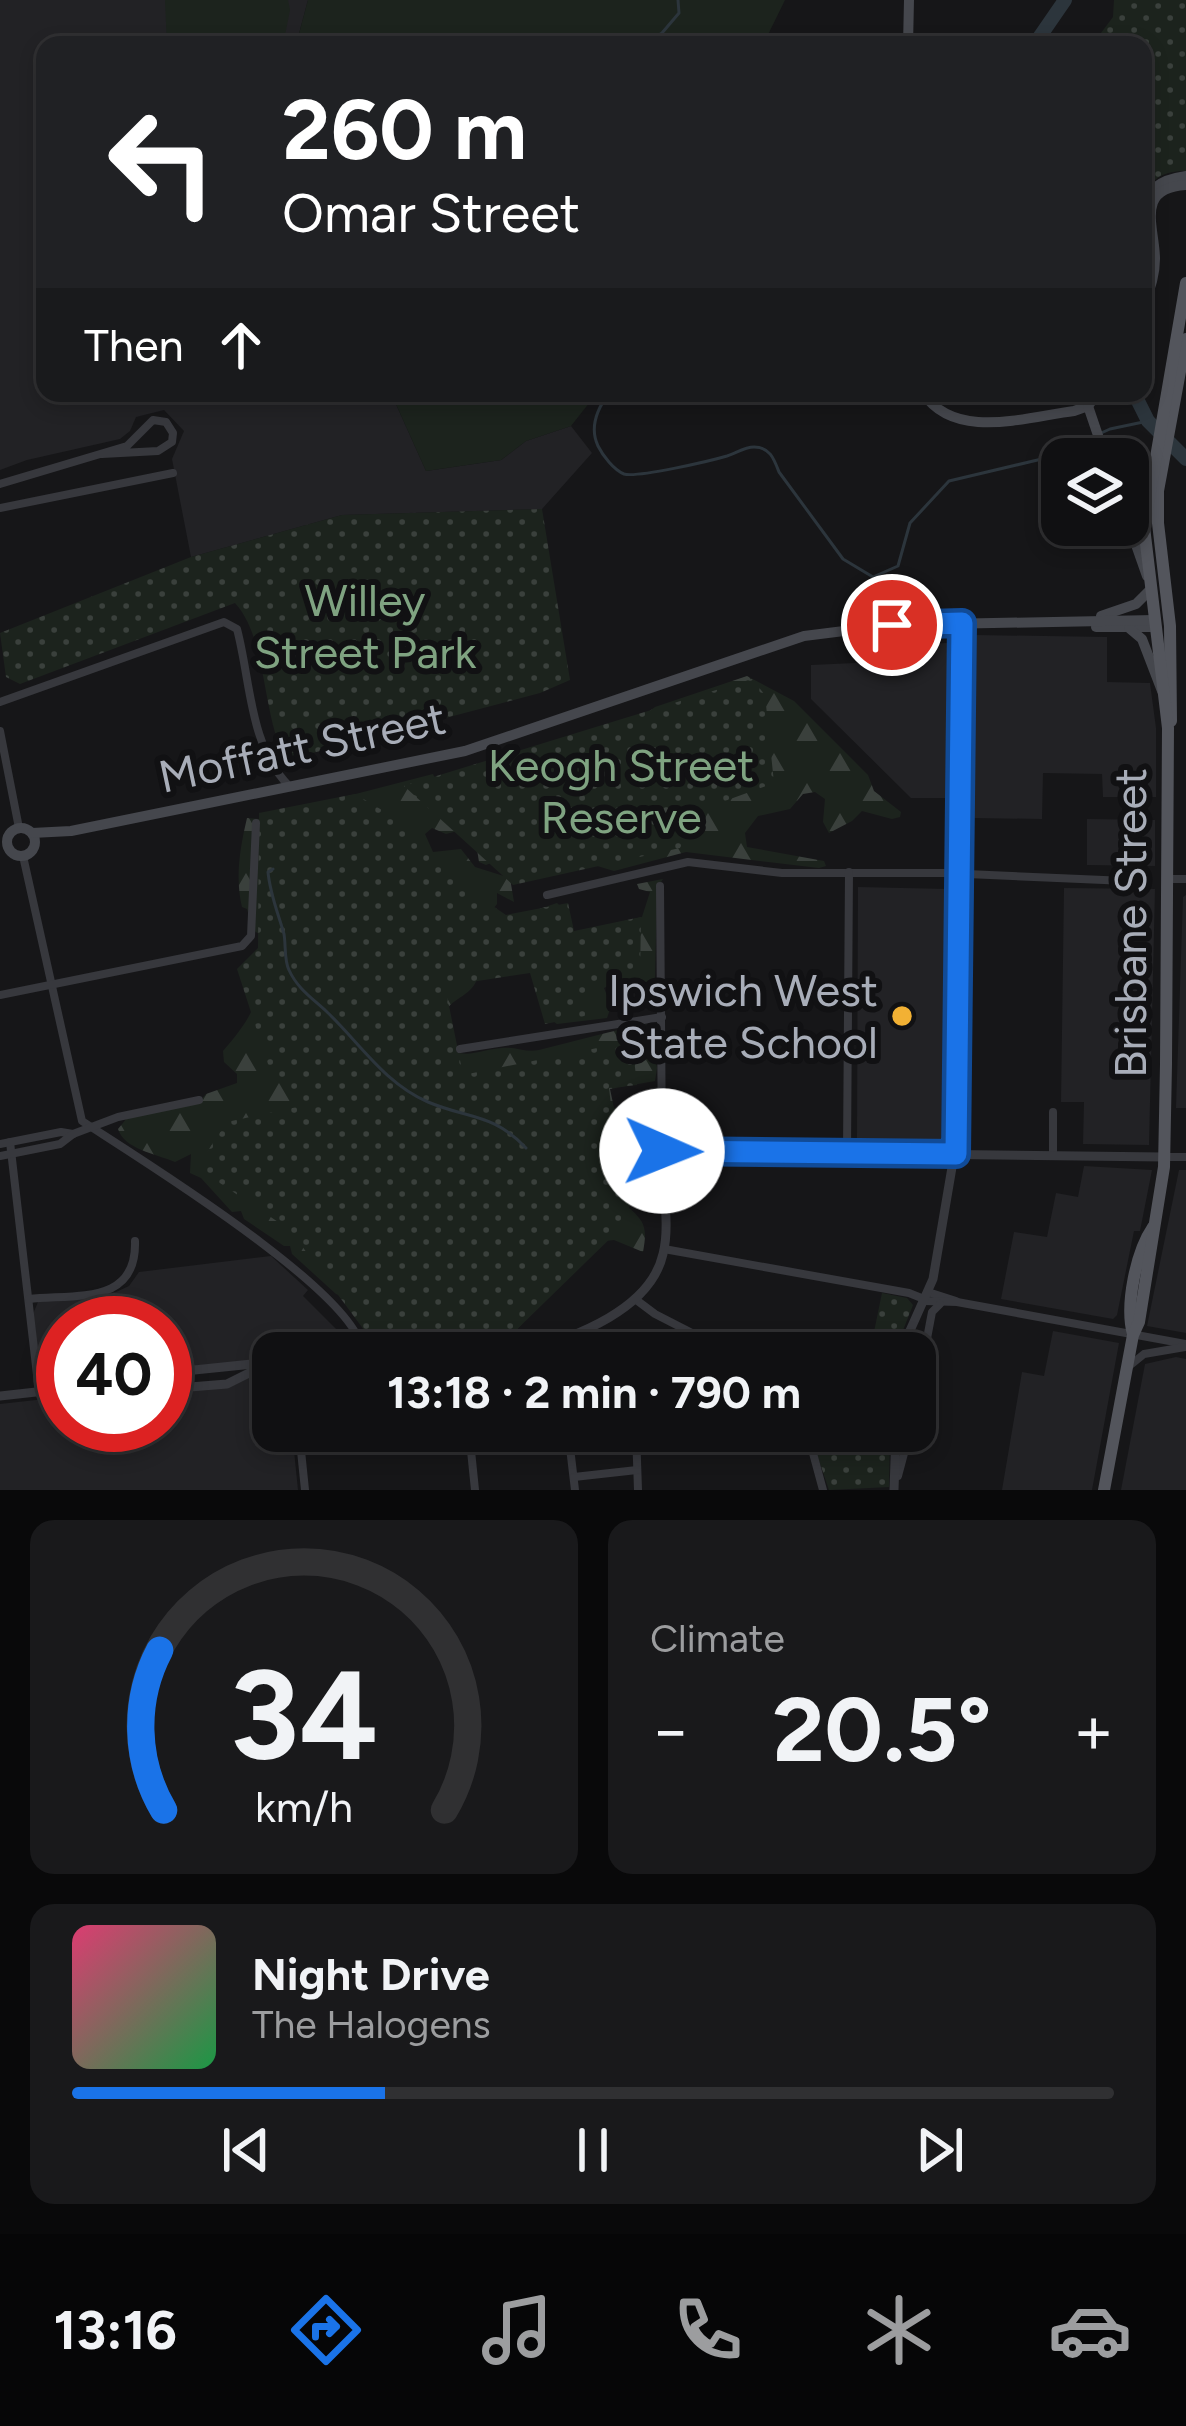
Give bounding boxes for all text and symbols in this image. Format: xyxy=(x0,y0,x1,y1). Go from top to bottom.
text: 260 m xyxy=(282,79,527,180)
icon: left xyxy=(84,84,240,240)
text: Omar Street xyxy=(282,181,580,246)
icon: ahead xyxy=(208,312,274,378)
text: Then xyxy=(84,318,184,372)
map controls xyxy=(1041,438,1149,546)
button: layers xyxy=(1041,438,1149,546)
park label: Willey Street Park xyxy=(254,573,477,679)
pin xyxy=(841,574,943,676)
icon: arrive xyxy=(859,592,925,658)
street label: Moffatt Street xyxy=(154,690,450,804)
park label: Keogh Street Reserve xyxy=(488,738,754,844)
street label: Brisbane Street xyxy=(1103,768,1157,1078)
place label: Ipswich West State School xyxy=(608,963,878,1069)
marker: Ipswich West State School xyxy=(889,1003,915,1029)
position arrow xyxy=(599,1088,725,1214)
speed limit sign: 40 xyxy=(36,1296,192,1452)
text: 13:18 · 2 min · 790 m xyxy=(387,1365,801,1419)
text: Climate xyxy=(650,1615,785,1662)
text: 34 xyxy=(230,1640,378,1790)
text: 20.5° xyxy=(772,1675,992,1784)
text: − xyxy=(650,1690,691,1770)
text: + xyxy=(1073,1690,1114,1770)
text: km/h xyxy=(255,1781,353,1833)
text: Night Drive xyxy=(252,1947,490,2001)
text: The Halogens xyxy=(252,2001,491,2048)
icon: previous xyxy=(213,2117,279,2183)
icon: pause xyxy=(560,2117,626,2183)
icon: next xyxy=(907,2117,973,2183)
icon: directions xyxy=(284,2288,368,2372)
icon: music xyxy=(475,2288,559,2372)
icon: phone xyxy=(666,2288,750,2372)
icon: climate xyxy=(857,2288,941,2372)
icon: car xyxy=(1048,2288,1132,2372)
text: 13:16 xyxy=(54,2298,177,2363)

